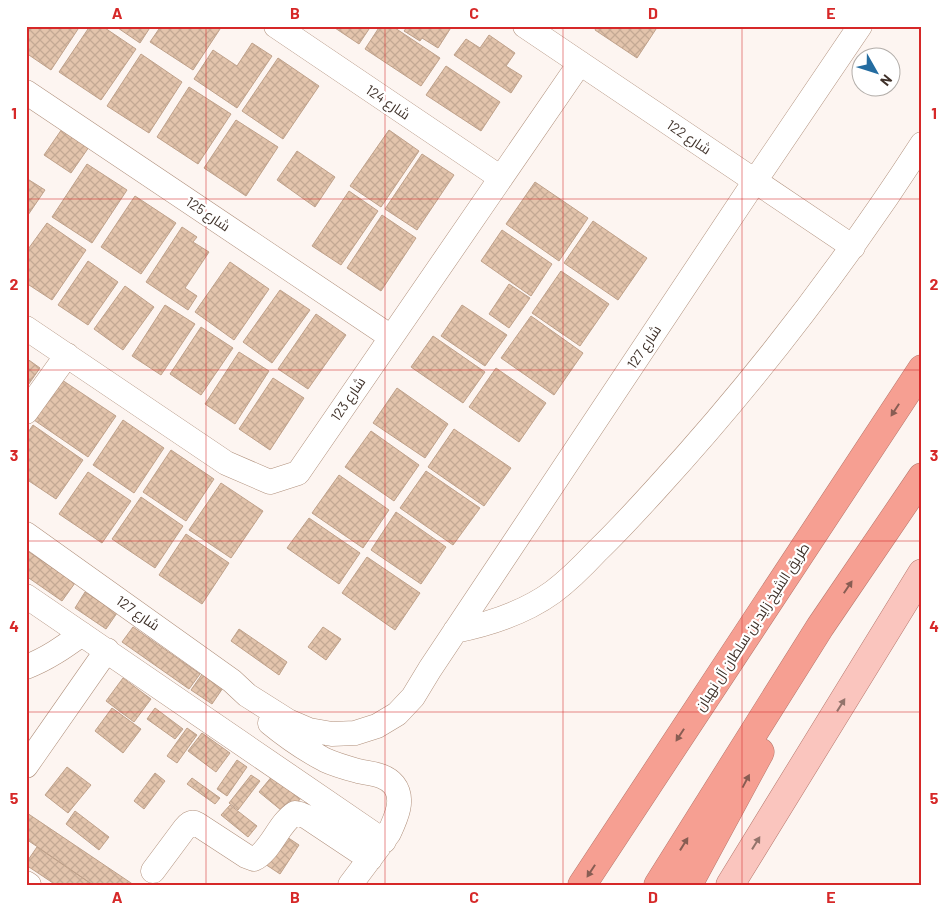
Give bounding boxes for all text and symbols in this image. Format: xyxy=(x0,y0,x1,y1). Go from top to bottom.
text: A xyxy=(112,3,123,22)
text: B xyxy=(290,3,300,22)
text: C xyxy=(469,3,479,22)
text: D xyxy=(648,3,658,22)
text: E xyxy=(826,3,836,22)
north arrow xyxy=(850,48,900,98)
text: N xyxy=(877,72,896,89)
street label: شارع 124 xyxy=(362,81,414,123)
text: 1 xyxy=(11,103,17,122)
text: 1 xyxy=(931,103,937,122)
street label: شارع 122 xyxy=(663,116,715,158)
street label: شارع 125 xyxy=(182,193,234,235)
text: 2 xyxy=(10,274,19,293)
text: 2 xyxy=(930,274,939,293)
street label: شارع 127 xyxy=(623,322,665,372)
street label: شارع 123 xyxy=(327,373,369,425)
one-way arrow xyxy=(890,403,900,416)
text: 3 xyxy=(10,445,18,464)
text: 3 xyxy=(930,445,938,464)
street label: طريق الشيخ زايد بن سلطان آل نهيان xyxy=(691,539,813,715)
one-way arrow xyxy=(843,580,853,593)
street label: شارع 127 xyxy=(113,592,163,634)
text: 4 xyxy=(9,616,19,635)
text: 4 xyxy=(929,616,939,635)
one-way arrow xyxy=(836,698,845,711)
one-way arrow xyxy=(675,729,685,742)
one-way arrow xyxy=(742,773,750,788)
text: 5 xyxy=(10,788,19,807)
text: 5 xyxy=(930,788,939,807)
one-way arrow xyxy=(679,837,688,850)
one-way arrow xyxy=(751,837,760,850)
one-way arrow xyxy=(586,864,595,878)
text: A xyxy=(112,887,123,906)
text: B xyxy=(290,887,300,906)
text: C xyxy=(469,887,479,906)
text: D xyxy=(648,887,658,906)
text: E xyxy=(826,887,836,906)

